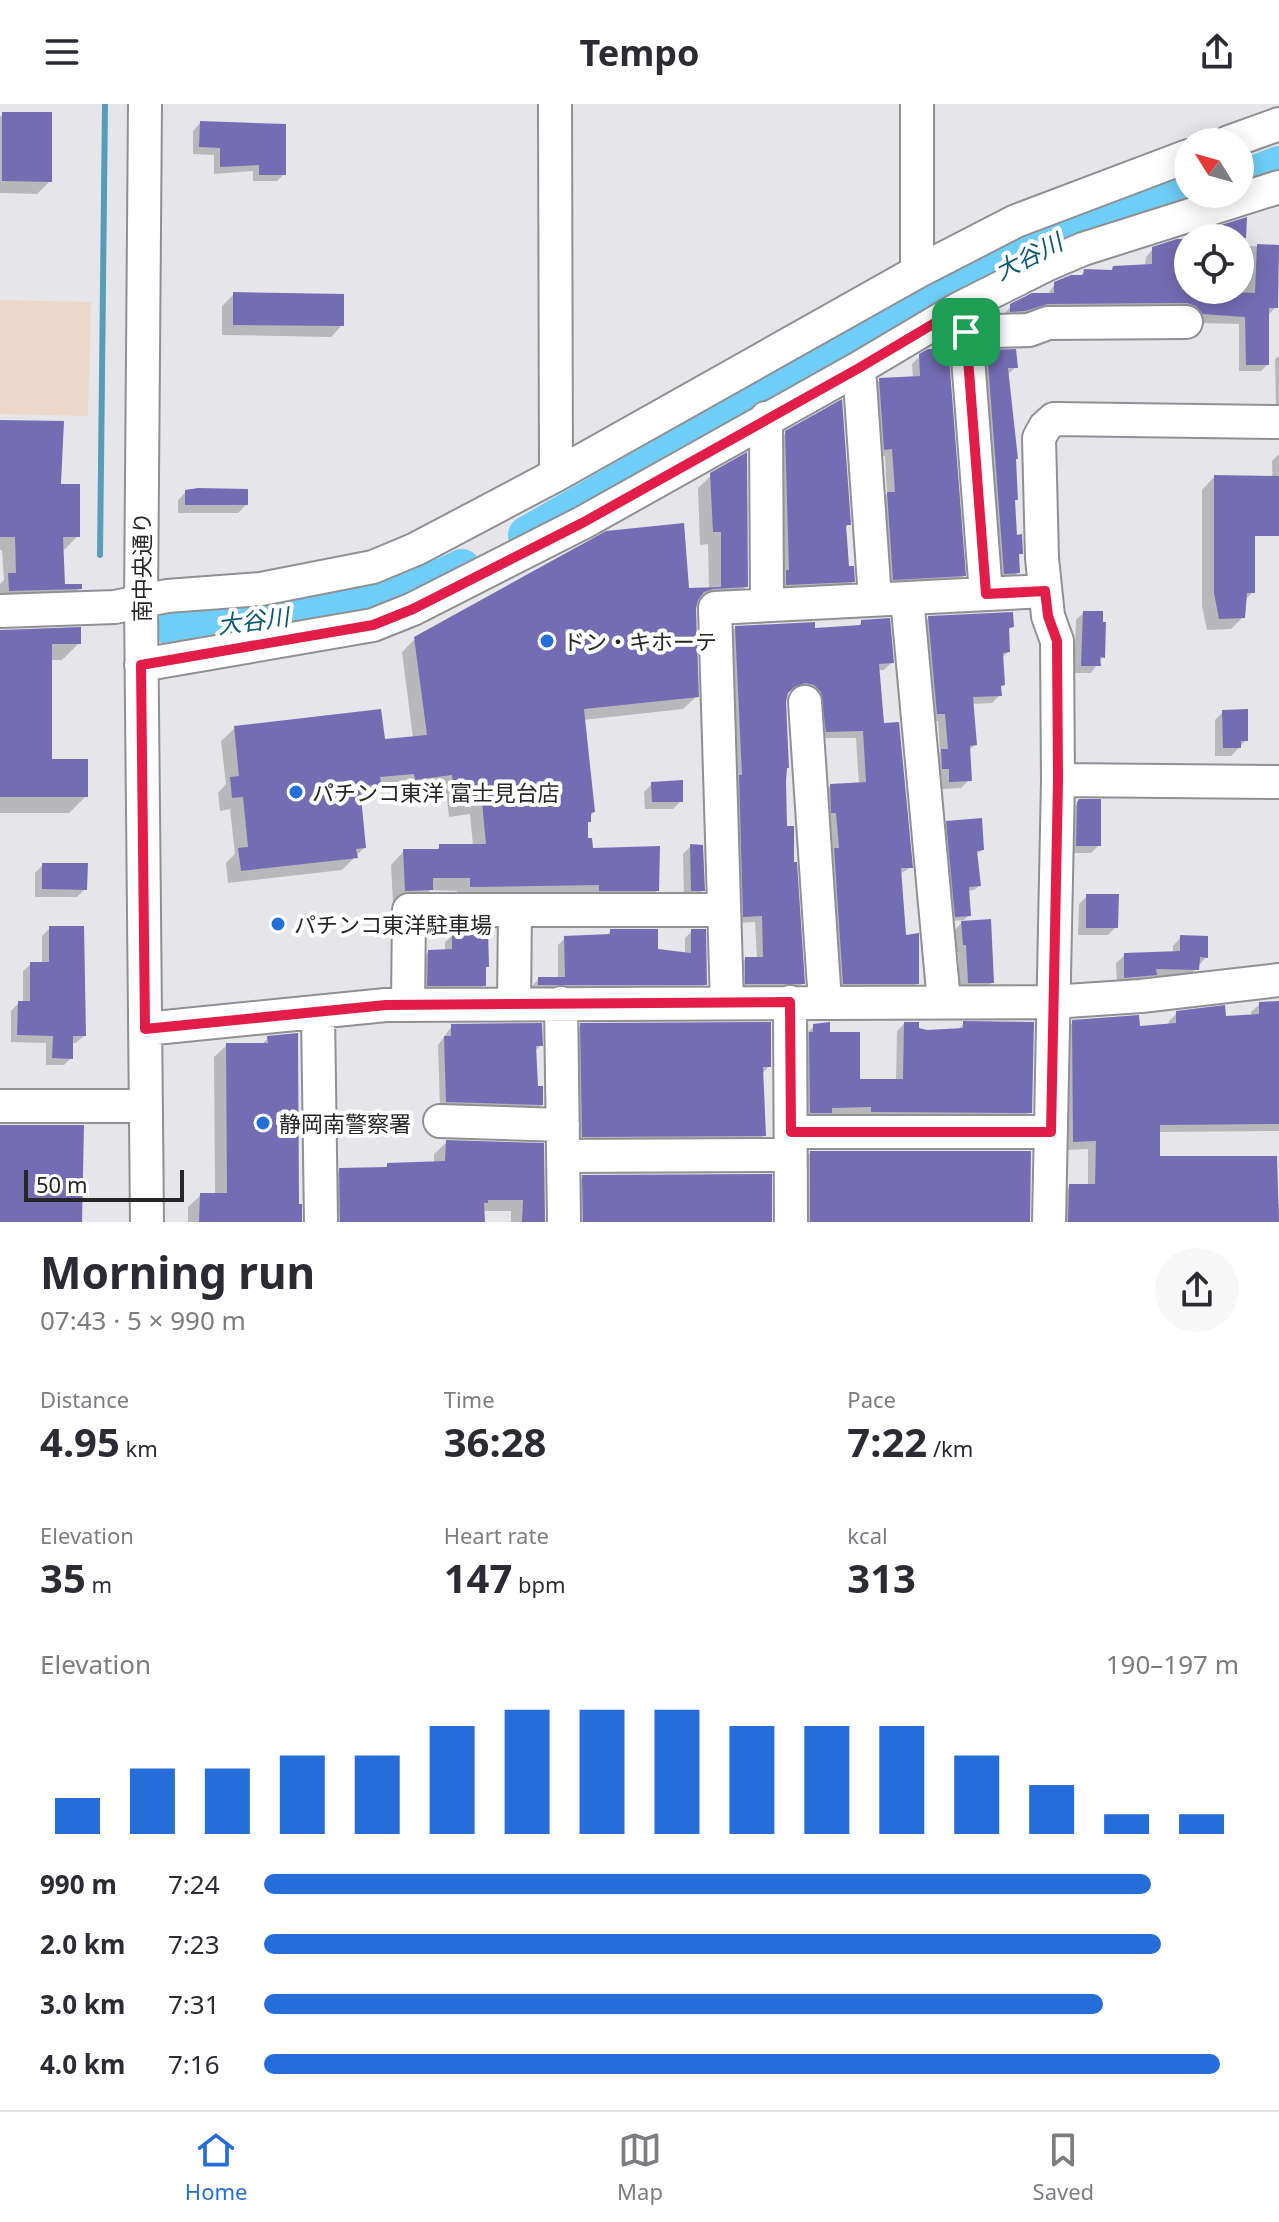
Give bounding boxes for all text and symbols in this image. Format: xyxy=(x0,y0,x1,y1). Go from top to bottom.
text: Tempo xyxy=(579,28,700,77)
icon: menu xyxy=(40,30,84,74)
icon: share xyxy=(1195,30,1239,74)
north arrow xyxy=(1174,128,1254,208)
map controls xyxy=(1174,128,1254,304)
water label: 大谷川 xyxy=(988,224,1070,287)
button: locate xyxy=(1174,224,1254,304)
pin xyxy=(932,298,1000,366)
icon: arrive xyxy=(944,310,988,354)
street label: 南中央通り xyxy=(126,512,156,622)
water label: 大谷川 xyxy=(215,599,294,641)
place label: ドン・キホーテ xyxy=(563,626,717,656)
marker: ドン・キホーテ xyxy=(538,632,556,650)
place label: パチンコ東洋 富士見台店 xyxy=(312,777,560,807)
marker: パチンコ東洋 富士見台店 xyxy=(287,783,305,801)
place label: パチンコ東洋駐車場 xyxy=(294,909,492,939)
marker: パチンコ東洋駐車場 xyxy=(269,915,287,933)
place label: 静岡南警察署 xyxy=(279,1108,411,1138)
marker: 静岡南警察署 xyxy=(254,1114,272,1132)
scale bar xyxy=(24,1166,184,1202)
text: 50 m xyxy=(36,1169,87,1199)
text: Morning run xyxy=(40,1242,315,1302)
button: share xyxy=(1155,1248,1239,1332)
text: 07:43 · 5 × 990 m xyxy=(40,1302,246,1338)
text: Distance xyxy=(40,1384,129,1414)
text: Time xyxy=(444,1384,495,1414)
text: Pace xyxy=(847,1384,896,1414)
text: 4.95 xyxy=(40,1414,120,1469)
text: 36:28 xyxy=(444,1414,546,1469)
text: 7:22 xyxy=(847,1414,927,1469)
text: km xyxy=(120,1433,158,1463)
text: /km xyxy=(927,1433,973,1463)
text: Elevation xyxy=(40,1520,134,1550)
text: Heart rate xyxy=(444,1520,549,1550)
text: kcal xyxy=(847,1520,888,1550)
text: 35 xyxy=(40,1550,86,1605)
text: 147 xyxy=(444,1550,512,1605)
text: 313 xyxy=(847,1550,916,1605)
text: m xyxy=(86,1569,112,1599)
text: bpm xyxy=(512,1569,566,1599)
text: Elevation xyxy=(40,1646,151,1682)
text: 190–197 m xyxy=(1106,1646,1239,1682)
text: 990 m xyxy=(40,1866,117,1902)
text: 7:24 xyxy=(168,1866,220,1902)
text: 2.0 km xyxy=(40,1926,125,1962)
text: 7:23 xyxy=(168,1926,220,1962)
text: 3.0 km xyxy=(40,1986,125,2022)
text: 7:31 xyxy=(168,1986,220,2022)
text: 4.0 km xyxy=(40,2046,125,2082)
text: 7:16 xyxy=(168,2046,220,2082)
tab: Home xyxy=(185,2128,247,2206)
tab: Map xyxy=(617,2128,663,2206)
tab: Saved xyxy=(1033,2128,1094,2206)

